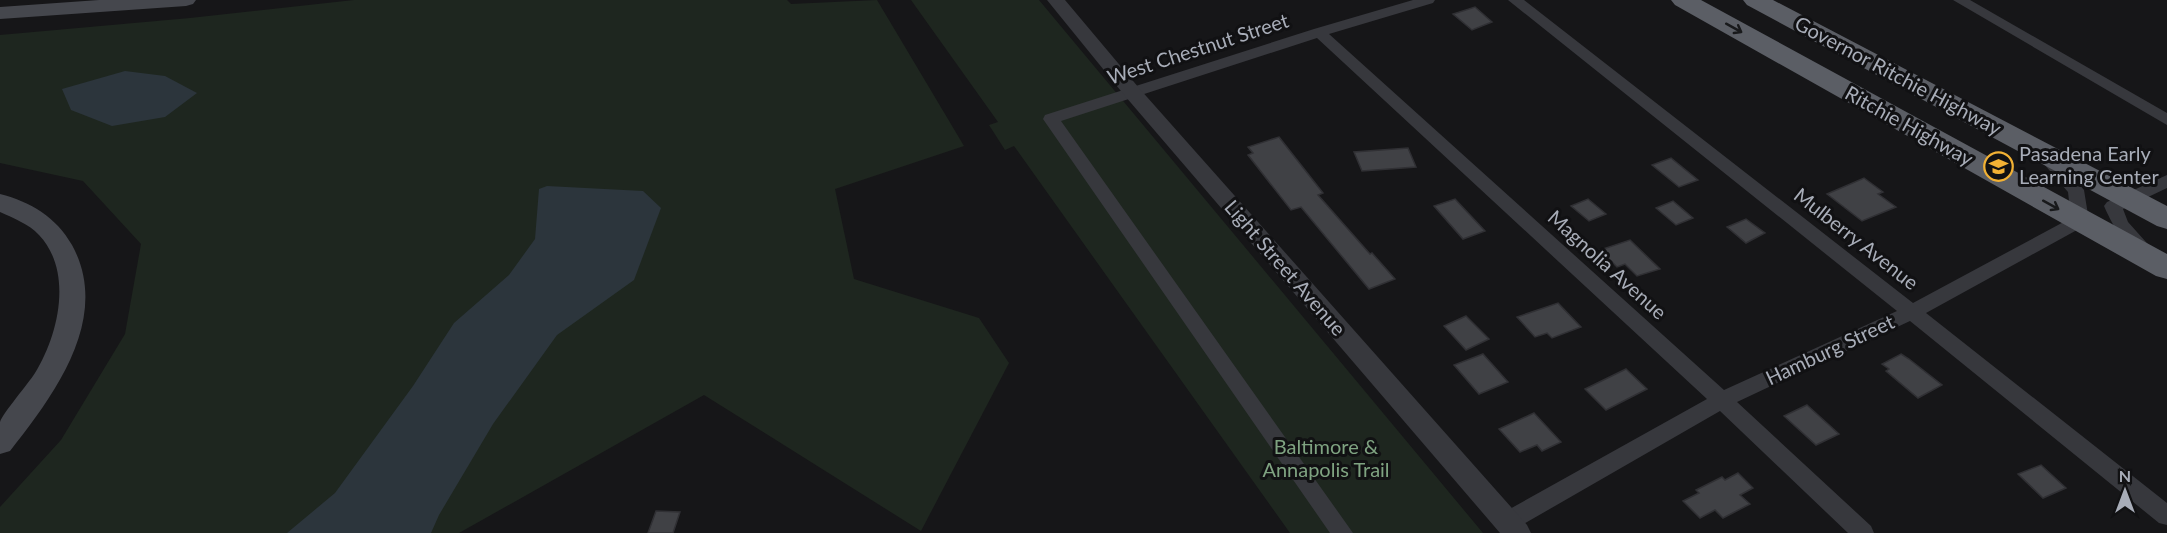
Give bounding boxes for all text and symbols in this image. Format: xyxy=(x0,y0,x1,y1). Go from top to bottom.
street label: West Chestnut Street xyxy=(1104,7,1291,89)
street label: Governor Ritchie Highway xyxy=(1790,11,2006,141)
one-way arrow xyxy=(1725,23,1742,35)
street label: Ritchie Highway xyxy=(1841,81,1977,171)
place label: Pasadena Early Learning Center xyxy=(2019,141,2159,188)
school or university icon: Pasadena Early Learning Center xyxy=(1982,150,2014,182)
street label: Mulberry Avenue xyxy=(1790,182,1924,294)
street label: Light Street Avenue xyxy=(1220,195,1351,340)
one-way arrow xyxy=(2042,200,2060,211)
street label: Magnolia Avenue xyxy=(1543,205,1672,324)
street label: Hamburg Street xyxy=(1762,309,1898,389)
park label: Baltimore & Annapolis Trail xyxy=(1262,434,1390,481)
north arrow xyxy=(2095,461,2155,521)
text: N xyxy=(2119,466,2131,485)

